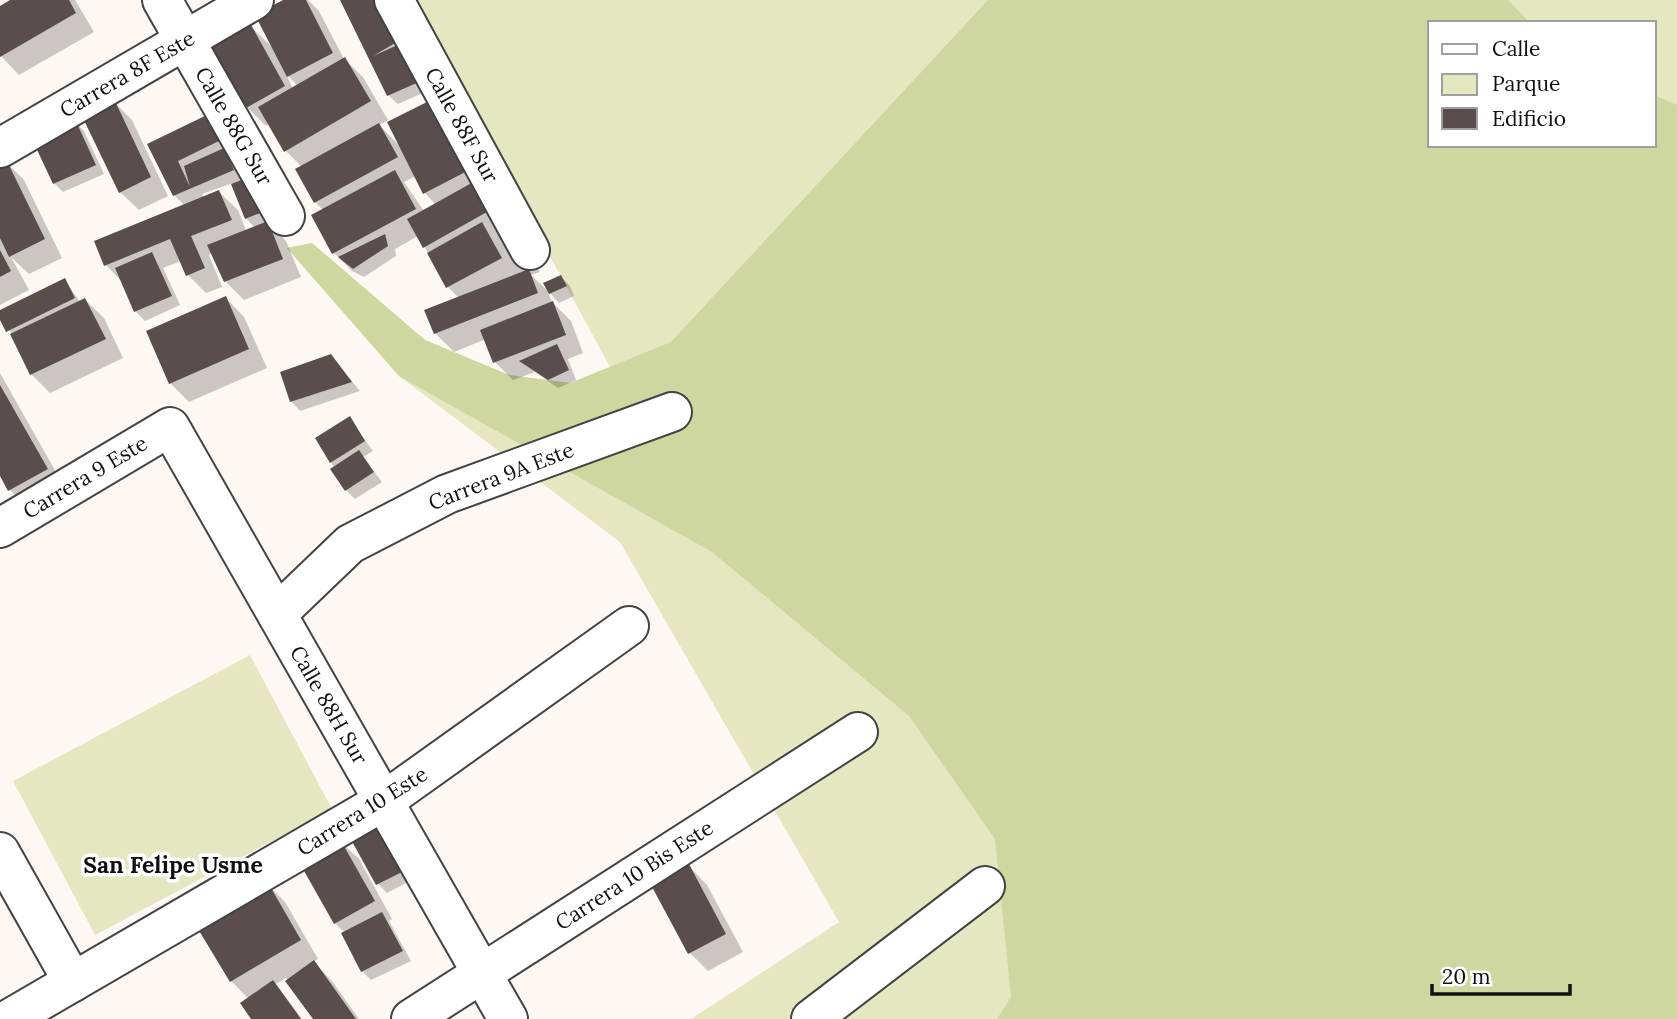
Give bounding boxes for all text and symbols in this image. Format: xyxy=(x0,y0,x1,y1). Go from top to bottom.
legend xyxy=(1428,21,1656,147)
street label: Carrera 8F Este xyxy=(55,24,199,124)
text: Calle xyxy=(1492,35,1540,62)
street label: Calle 88G Sur xyxy=(189,62,279,190)
street label: Calle 88F Sur xyxy=(419,63,505,187)
text: Parque xyxy=(1492,70,1560,97)
text: Edificio xyxy=(1492,105,1566,132)
street label: Carrera 9 Este xyxy=(18,429,152,525)
street label: Carrera 9A Este xyxy=(425,436,577,516)
street label: Calle 88H Sur xyxy=(284,641,374,769)
street label: Carrera 10 Este xyxy=(292,760,432,862)
street label: Carrera 10 Bis Este xyxy=(550,814,718,936)
district label: San Felipe Usme xyxy=(83,850,263,879)
scale bar xyxy=(1432,953,1570,997)
text: 20 m xyxy=(1442,963,1491,990)

